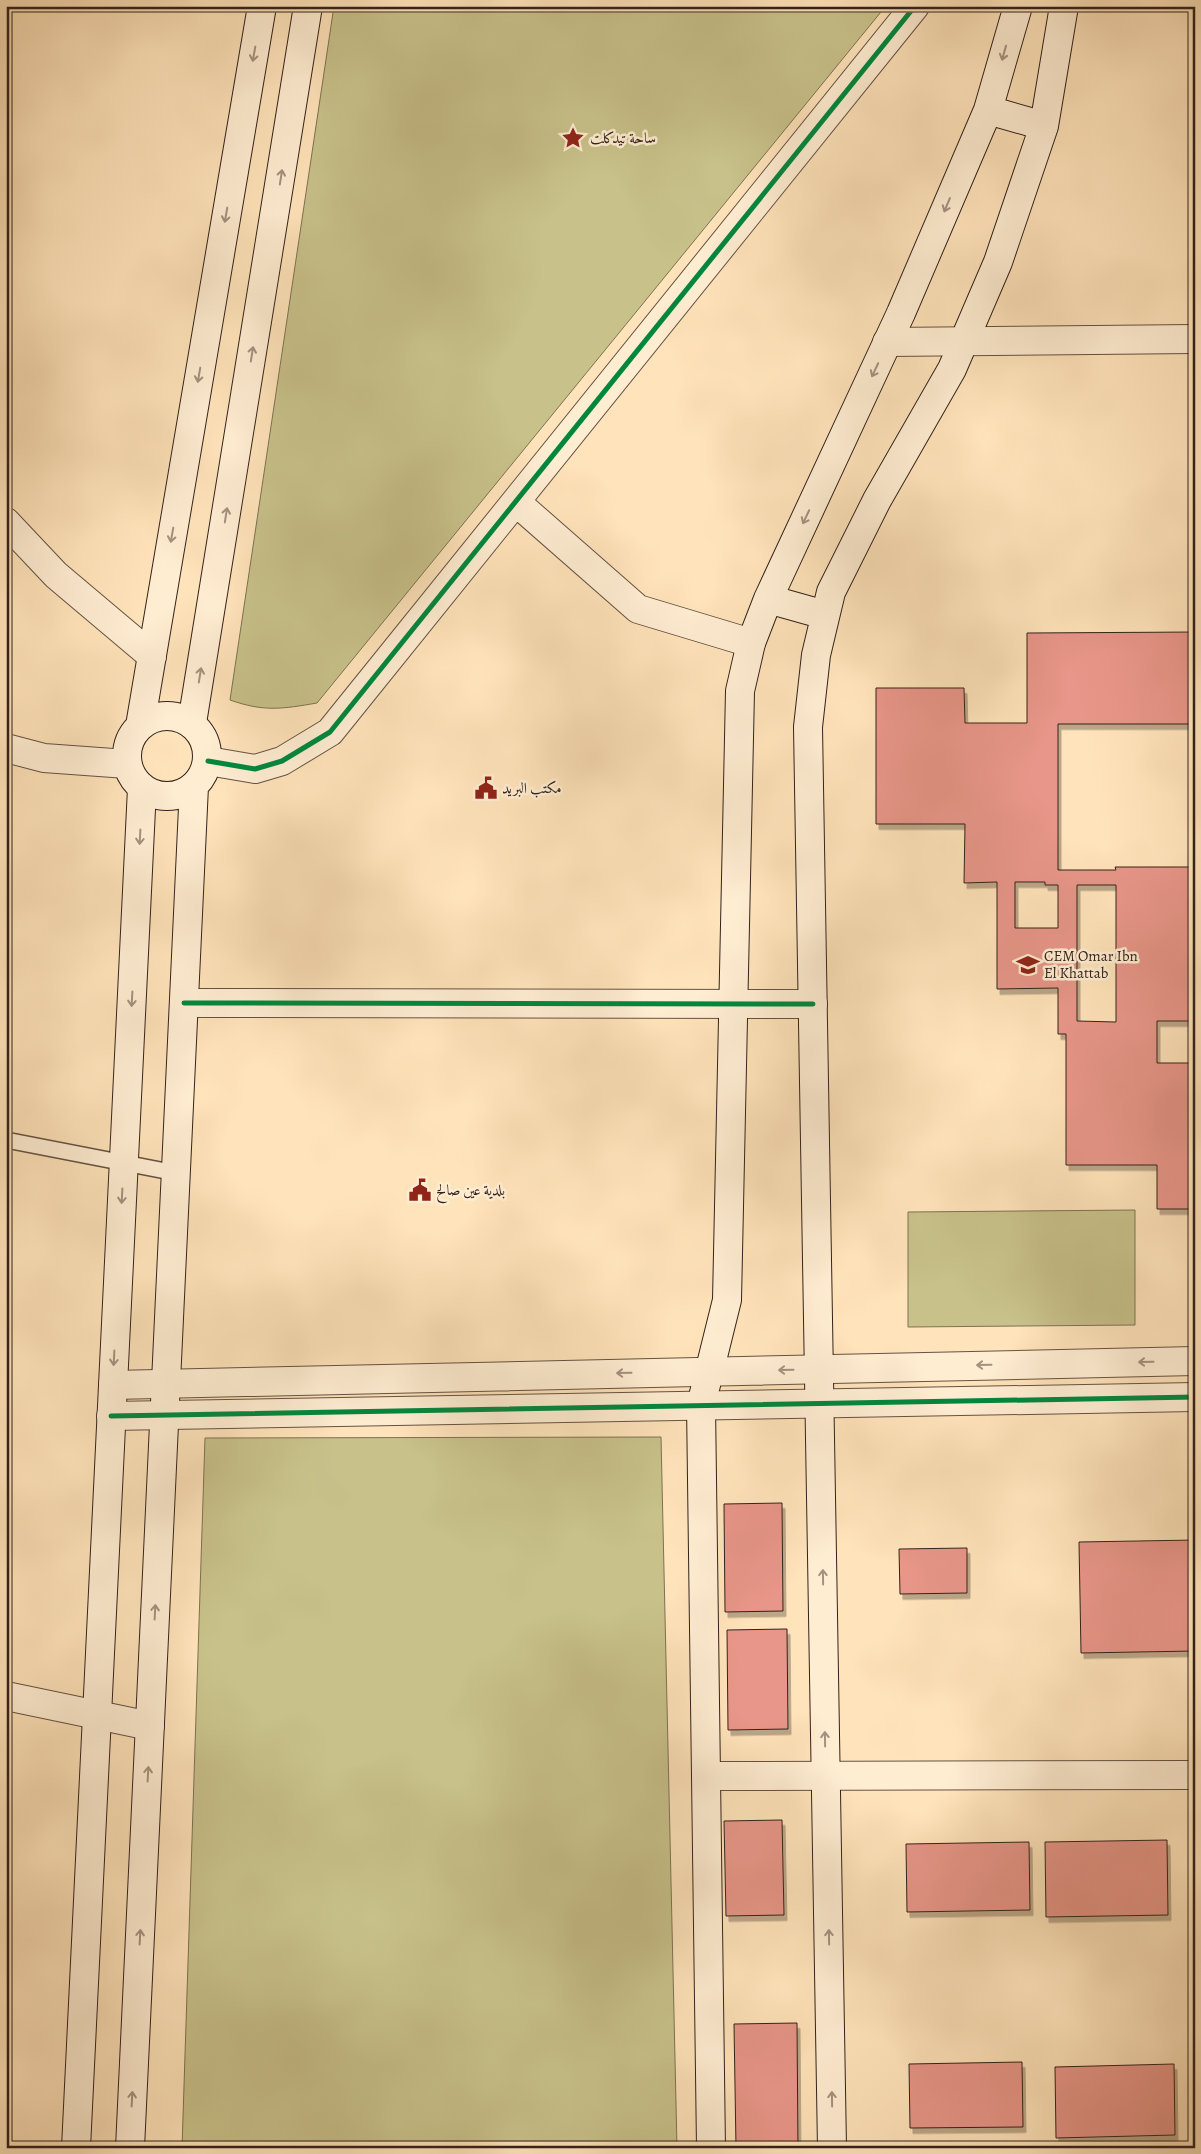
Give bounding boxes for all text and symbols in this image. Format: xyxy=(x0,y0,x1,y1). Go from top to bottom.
one-way arrow xyxy=(999,45,1009,61)
one-way arrow xyxy=(248,46,258,62)
place icon: ساحة تيدكلت xyxy=(560,125,586,151)
place label: ساحة تيدكلت xyxy=(590,128,656,148)
one-way arrow xyxy=(276,169,286,185)
one-way arrow xyxy=(942,197,952,212)
one-way arrow xyxy=(221,206,231,222)
one-way arrow xyxy=(247,347,257,363)
one-way arrow xyxy=(869,362,879,377)
one-way arrow xyxy=(194,366,204,382)
one-way arrow xyxy=(221,507,231,523)
one-way arrow xyxy=(801,509,811,524)
one-way arrow xyxy=(167,527,177,543)
one-way arrow xyxy=(195,668,205,684)
public building icon: مكتب البريد xyxy=(473,775,499,801)
place label: مكتب البريد xyxy=(502,778,562,798)
one-way arrow xyxy=(135,828,144,844)
place label: CEM Omar Ibn El Khattab xyxy=(1044,946,1138,983)
school or university icon: CEM Omar Ibn El Khattab xyxy=(1015,952,1041,978)
one-way arrow xyxy=(127,991,136,1007)
public building icon: بلدية عين صالح xyxy=(407,1177,433,1203)
place label: بلدية عين صالح xyxy=(436,1180,505,1204)
one-way arrow xyxy=(117,1188,127,1204)
one-way arrow xyxy=(110,1350,119,1366)
one-way arrow xyxy=(1138,1357,1154,1367)
one-way arrow xyxy=(976,1361,992,1370)
one-way arrow xyxy=(778,1365,794,1375)
one-way arrow xyxy=(616,1369,632,1378)
one-way arrow xyxy=(818,1569,827,1585)
one-way arrow xyxy=(151,1604,160,1620)
one-way arrow xyxy=(820,1731,830,1748)
one-way arrow xyxy=(143,1767,152,1783)
one-way arrow xyxy=(135,1929,145,1945)
one-way arrow xyxy=(824,1929,834,1945)
one-way arrow xyxy=(128,2091,137,2107)
one-way arrow xyxy=(827,2091,836,2107)

